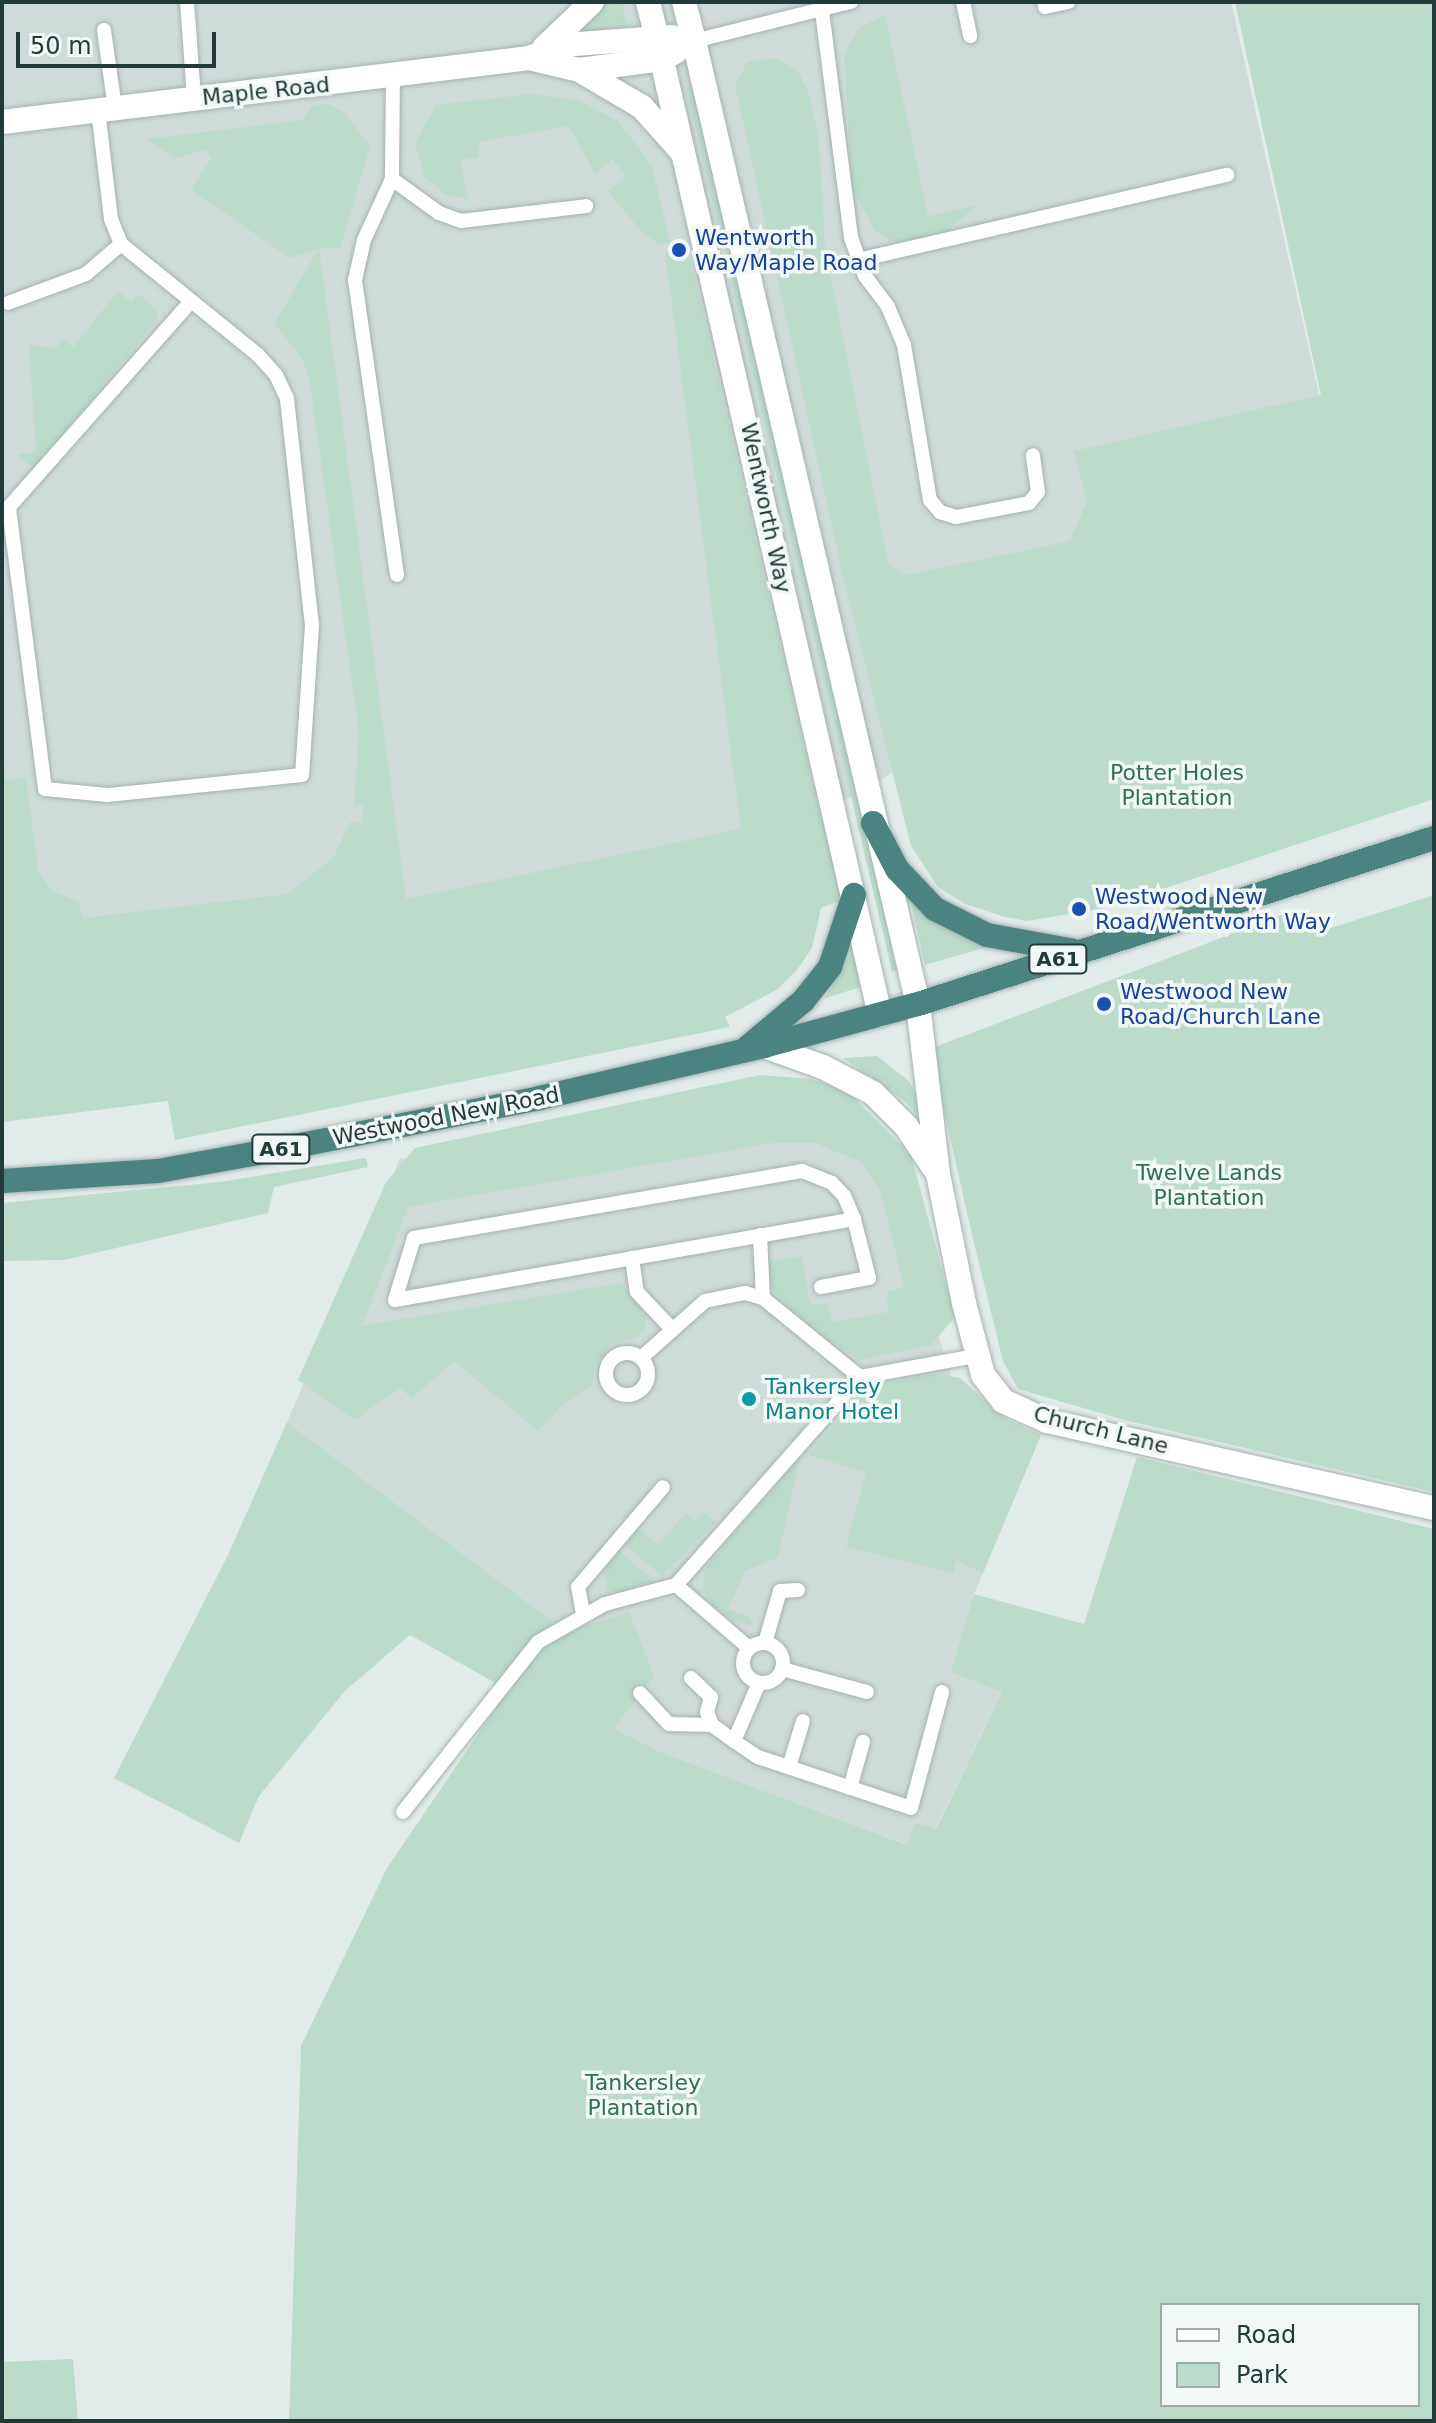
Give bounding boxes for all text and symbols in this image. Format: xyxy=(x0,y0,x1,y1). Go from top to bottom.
scale bar xyxy=(20,16,220,66)
text: 50 m xyxy=(30,32,92,60)
street label: Maple Road xyxy=(201,71,331,111)
place label: Wentworth Way/Maple Road xyxy=(695,224,878,276)
marker: Wentworth Way/Maple Road xyxy=(670,241,688,259)
street label: Wentworth Way xyxy=(735,420,797,596)
park label: Potter Holes Plantation xyxy=(1110,759,1244,810)
place label: Westwood New Road/Wentworth Way xyxy=(1095,883,1331,934)
marker: Westwood New Road/Wentworth Way xyxy=(1070,900,1088,918)
road number: A61 xyxy=(1028,943,1088,975)
place label: Westwood New Road/Church Lane xyxy=(1120,978,1321,1030)
marker: Westwood New Road/Church Lane xyxy=(1095,995,1113,1013)
street label: Westwood New Road xyxy=(331,1081,561,1151)
road number: A61 xyxy=(251,1133,311,1165)
park label: Twelve Lands Plantation xyxy=(1136,1159,1282,1210)
place label: Tankersley Manor Hotel xyxy=(765,1373,899,1424)
marker: Tankersley Manor Hotel xyxy=(740,1390,758,1408)
street label: Church Lane xyxy=(1031,1400,1171,1460)
park label: Tankersley Plantation xyxy=(585,2069,701,2120)
legend xyxy=(1160,2303,1420,2407)
text: Road xyxy=(1236,2321,1296,2349)
text: Park xyxy=(1236,2361,1288,2389)

